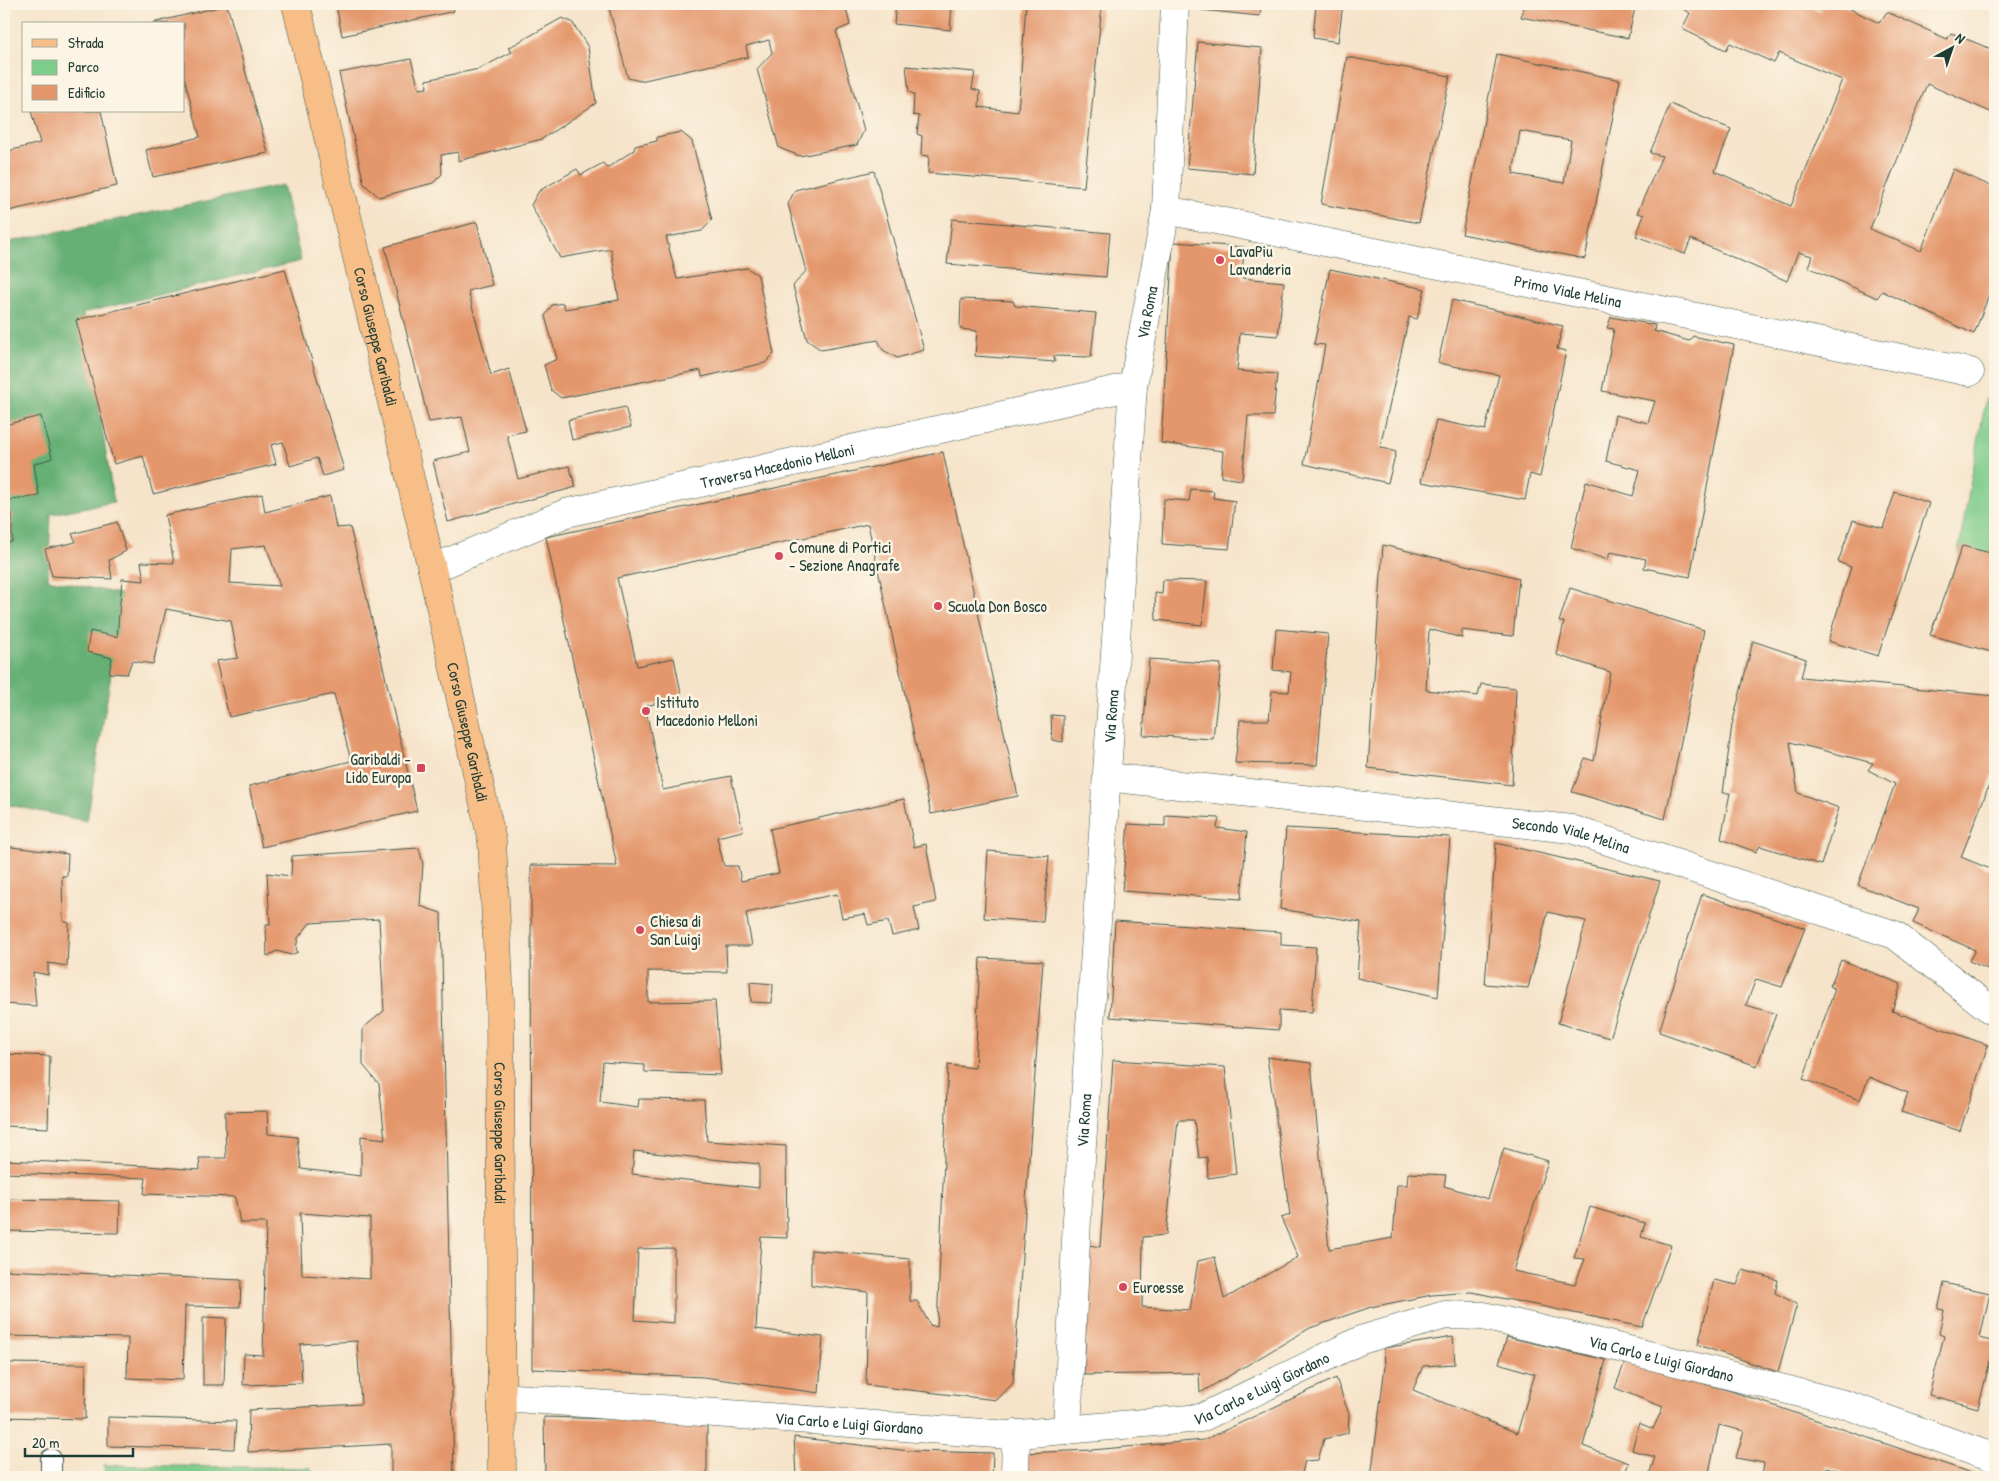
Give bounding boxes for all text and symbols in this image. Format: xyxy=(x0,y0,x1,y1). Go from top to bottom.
legend xyxy=(22,22,185,112)
north arrow xyxy=(1926,22,1976,72)
text: N xyxy=(1952,28,1970,48)
text: Strada xyxy=(68,32,104,53)
text: Parco xyxy=(68,56,99,77)
text: Edificio xyxy=(68,82,105,103)
place label: LavaPiu Lavanderia xyxy=(1230,240,1291,280)
marker: LavaPiu Lavanderia xyxy=(1214,254,1226,266)
street label: Corso Giuseppe Garibaldi xyxy=(349,265,403,408)
street label: Primo Viale Melina xyxy=(1512,269,1624,313)
street label: Via Roma xyxy=(1131,284,1163,341)
street label: Traversa Macedonio Melloni xyxy=(698,438,857,494)
place label: Comune di Portici - Sezione Anagrafe xyxy=(789,536,901,576)
marker: Comune di Portici - Sezione Anagrafe xyxy=(773,550,785,562)
place label: Scuola Don Bosco xyxy=(948,595,1047,617)
marker: Scuola Don Bosco xyxy=(932,600,944,612)
street label: Corso Giuseppe Garibaldi xyxy=(442,660,494,804)
street label: Via Roma xyxy=(1098,689,1124,744)
place label: Istituto Macedonio Melloni xyxy=(656,691,758,731)
marker: Istituto Macedonio Melloni xyxy=(640,705,652,717)
place label: Garibaldi - Lido Europa xyxy=(346,748,411,788)
marker: Garibaldi - Lido Europa xyxy=(415,762,427,774)
street label: Secondo Viale Melina xyxy=(1511,811,1633,859)
place label: Chiesa di San Luigi xyxy=(650,910,701,950)
marker: Chiesa di San Luigi xyxy=(634,924,646,936)
street label: Corso Giuseppe Garibaldi xyxy=(489,1062,512,1204)
street label: Via Roma xyxy=(1071,1093,1096,1148)
place label: Euroesse xyxy=(1133,1276,1185,1298)
marker: Euroesse xyxy=(1117,1281,1129,1293)
street label: Via Carlo e Luigi Giordano xyxy=(1587,1330,1737,1387)
street label: Via Carlo e Luigi Giordano xyxy=(1193,1346,1333,1430)
street label: Via Carlo e Luigi Giordano xyxy=(774,1407,925,1440)
scale bar xyxy=(25,1426,132,1458)
text: 20 m xyxy=(32,1432,59,1453)

